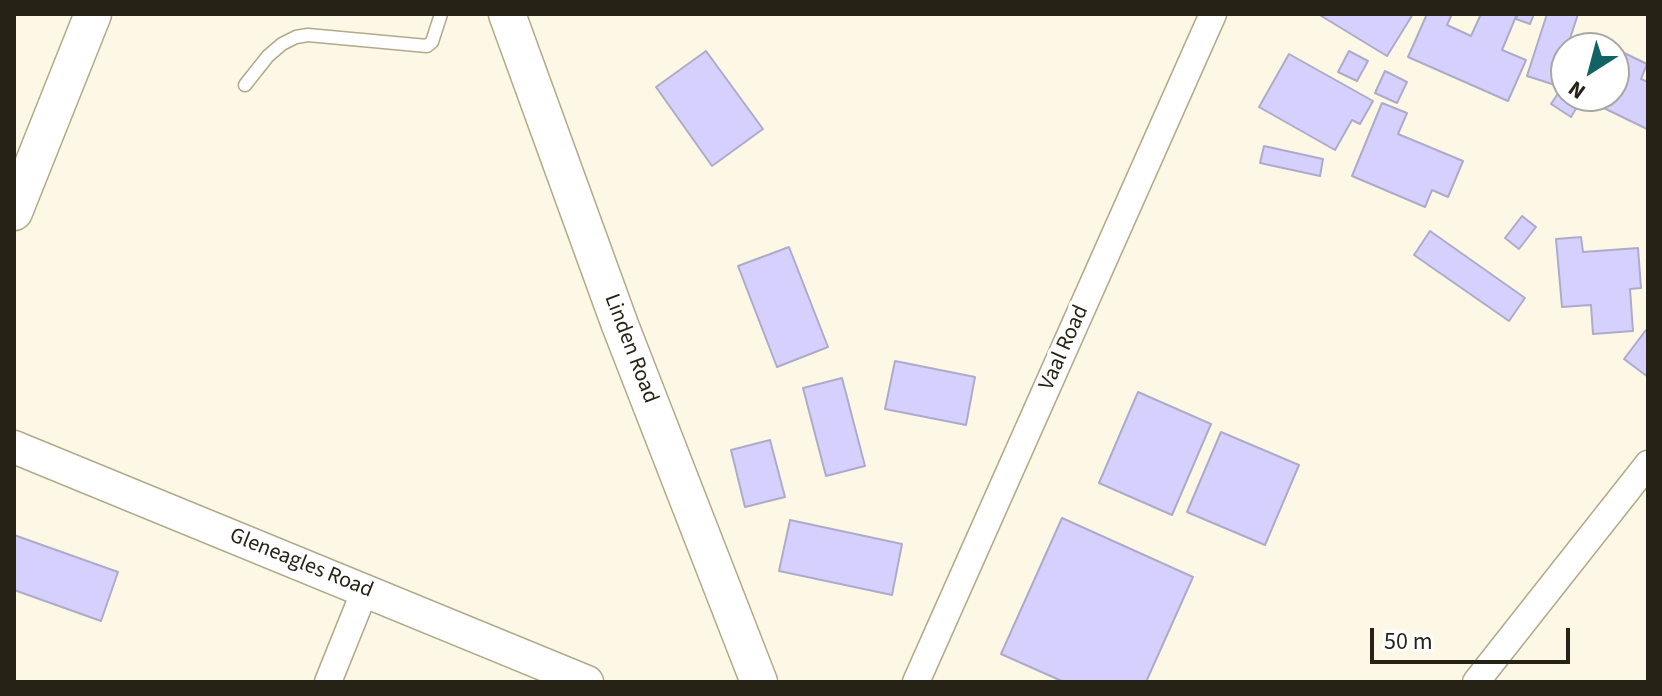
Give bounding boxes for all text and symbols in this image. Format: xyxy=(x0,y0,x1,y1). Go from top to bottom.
north arrow xyxy=(1550,32,1630,112)
text: N xyxy=(1562,73,1592,107)
street label: Linden Road xyxy=(597,291,663,407)
street label: Vaal Road xyxy=(1035,301,1095,395)
street label: Gleneagles Road xyxy=(225,523,377,605)
scale bar xyxy=(1374,612,1574,662)
text: 50 m xyxy=(1384,624,1433,659)

